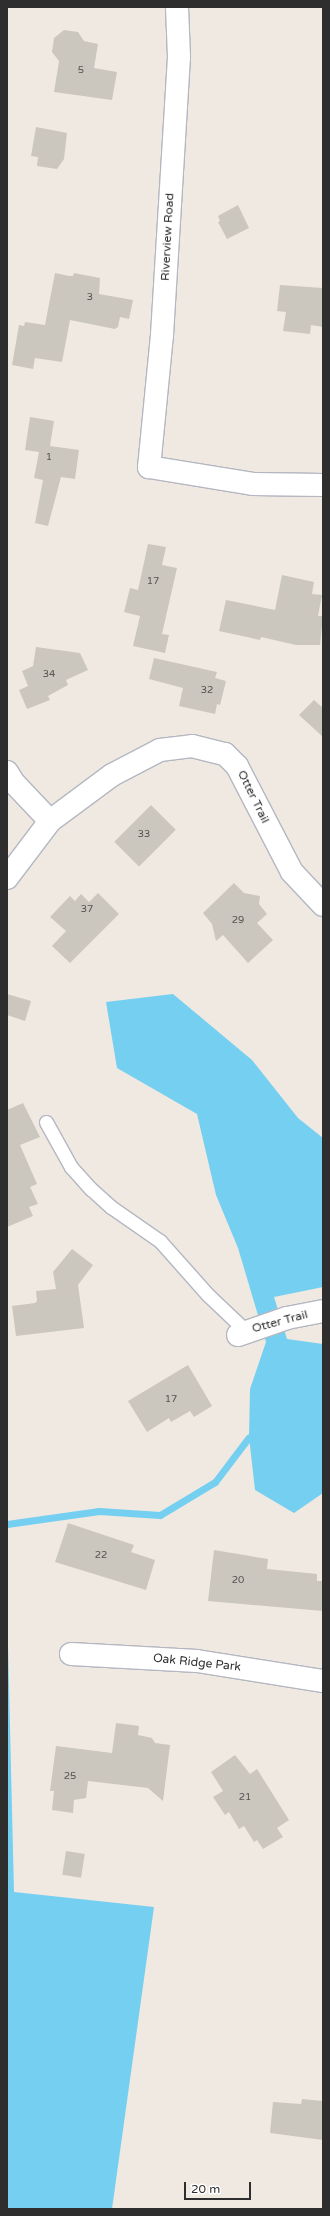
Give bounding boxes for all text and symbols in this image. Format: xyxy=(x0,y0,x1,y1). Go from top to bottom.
house number: 5 xyxy=(78,65,84,77)
street label: Riverview Road xyxy=(159,193,177,281)
house number: 3 xyxy=(87,292,93,304)
house number: 1 xyxy=(46,452,52,464)
house number: 17 xyxy=(147,576,159,588)
house number: 34 xyxy=(43,669,55,681)
house number: 32 xyxy=(201,685,213,697)
street label: Otter Trail xyxy=(234,768,272,826)
house number: 33 xyxy=(138,829,150,841)
house number: 37 xyxy=(81,904,93,916)
house number: 29 xyxy=(232,915,244,927)
street label: Otter Trail xyxy=(250,1308,310,1336)
house number: 17 xyxy=(165,1394,177,1406)
house number: 22 xyxy=(95,1550,107,1562)
house number: 20 xyxy=(232,1575,244,1587)
street label: Oak Ridge Park xyxy=(152,1651,242,1675)
house number: 25 xyxy=(64,1771,76,1783)
house number: 21 xyxy=(239,1792,251,1804)
scale bar xyxy=(186,2174,253,2200)
text: 20 m xyxy=(191,2182,220,2196)

